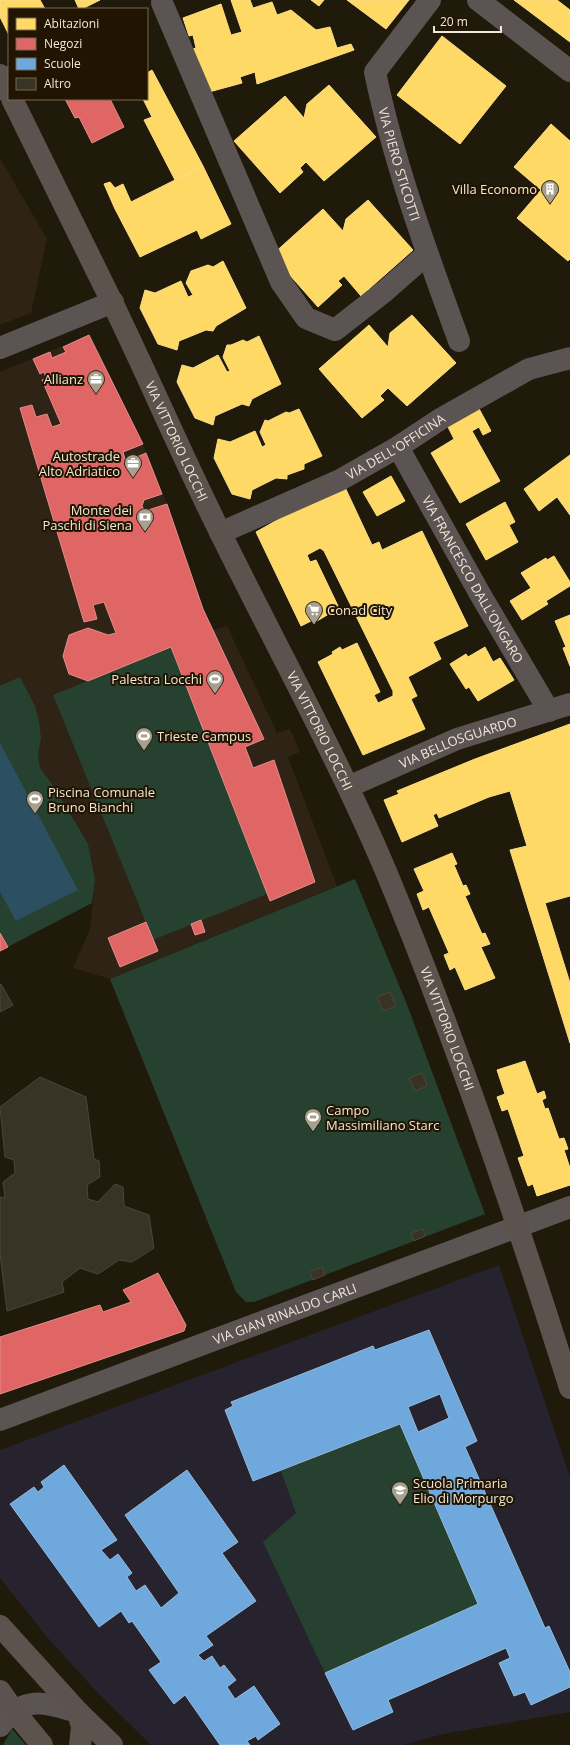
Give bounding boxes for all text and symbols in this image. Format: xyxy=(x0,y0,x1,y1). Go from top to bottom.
legend xyxy=(8,8,148,100)
scale bar xyxy=(434,8,501,34)
text: 20 m xyxy=(440,13,468,30)
text: Abitazioni xyxy=(44,15,99,32)
text: Negozi xyxy=(44,35,82,52)
text: Scuole xyxy=(44,55,81,72)
text: Altro xyxy=(44,75,71,92)
street label: VIA PIERO STICOTTI xyxy=(374,106,425,223)
building icon: Villa Economo xyxy=(540,179,560,204)
place label: Villa Economo xyxy=(452,180,537,198)
office icon: Allianz xyxy=(86,369,106,394)
place label: Allianz xyxy=(44,370,83,388)
street label: VIA VITTORIO LOCCHI xyxy=(141,378,213,504)
street label: VIA DELL'OFFICINA xyxy=(343,409,449,484)
place label: Autostrade Alto Adriatico xyxy=(39,447,120,480)
office icon: Autostrade Alto Adriatico xyxy=(123,453,143,478)
street label: VIA FRANCESCO DALL'ONGARO xyxy=(418,492,528,666)
place label: Monte dei Paschi di Siena xyxy=(42,501,132,534)
bank icon: Monte dei Paschi di Siena xyxy=(135,507,155,532)
supermarket icon: Conad City xyxy=(304,600,324,625)
place label: Conad City xyxy=(327,601,393,619)
street label: VIA VITTORIO LOCCHI xyxy=(283,668,357,793)
sports icon: Palestra Locchi xyxy=(205,669,225,694)
place label: Palestra Locchi xyxy=(111,670,202,688)
street label: VIA BELLOSGUARDO xyxy=(396,712,519,772)
sports icon: Trieste Campus xyxy=(134,726,154,751)
place label: Trieste Campus xyxy=(157,727,251,745)
place label: Piscina Comunale Bruno Bianchi xyxy=(48,783,155,816)
sports icon: Piscina Comunale Bruno Bianchi xyxy=(25,789,45,814)
street label: VIA VITTORIO LOCCHI xyxy=(416,964,479,1093)
place label: Campo Massimiliano Starc xyxy=(326,1101,439,1134)
sports icon: Campo Massimiliano Starc xyxy=(303,1107,323,1132)
street label: VIA GIAN RINALDO CARLI xyxy=(210,1279,359,1349)
place label: Scuola Primaria Elio di Morpurgo xyxy=(413,1474,514,1507)
school or university icon: Scuola Primaria Elio di Morpurgo xyxy=(390,1480,410,1505)

